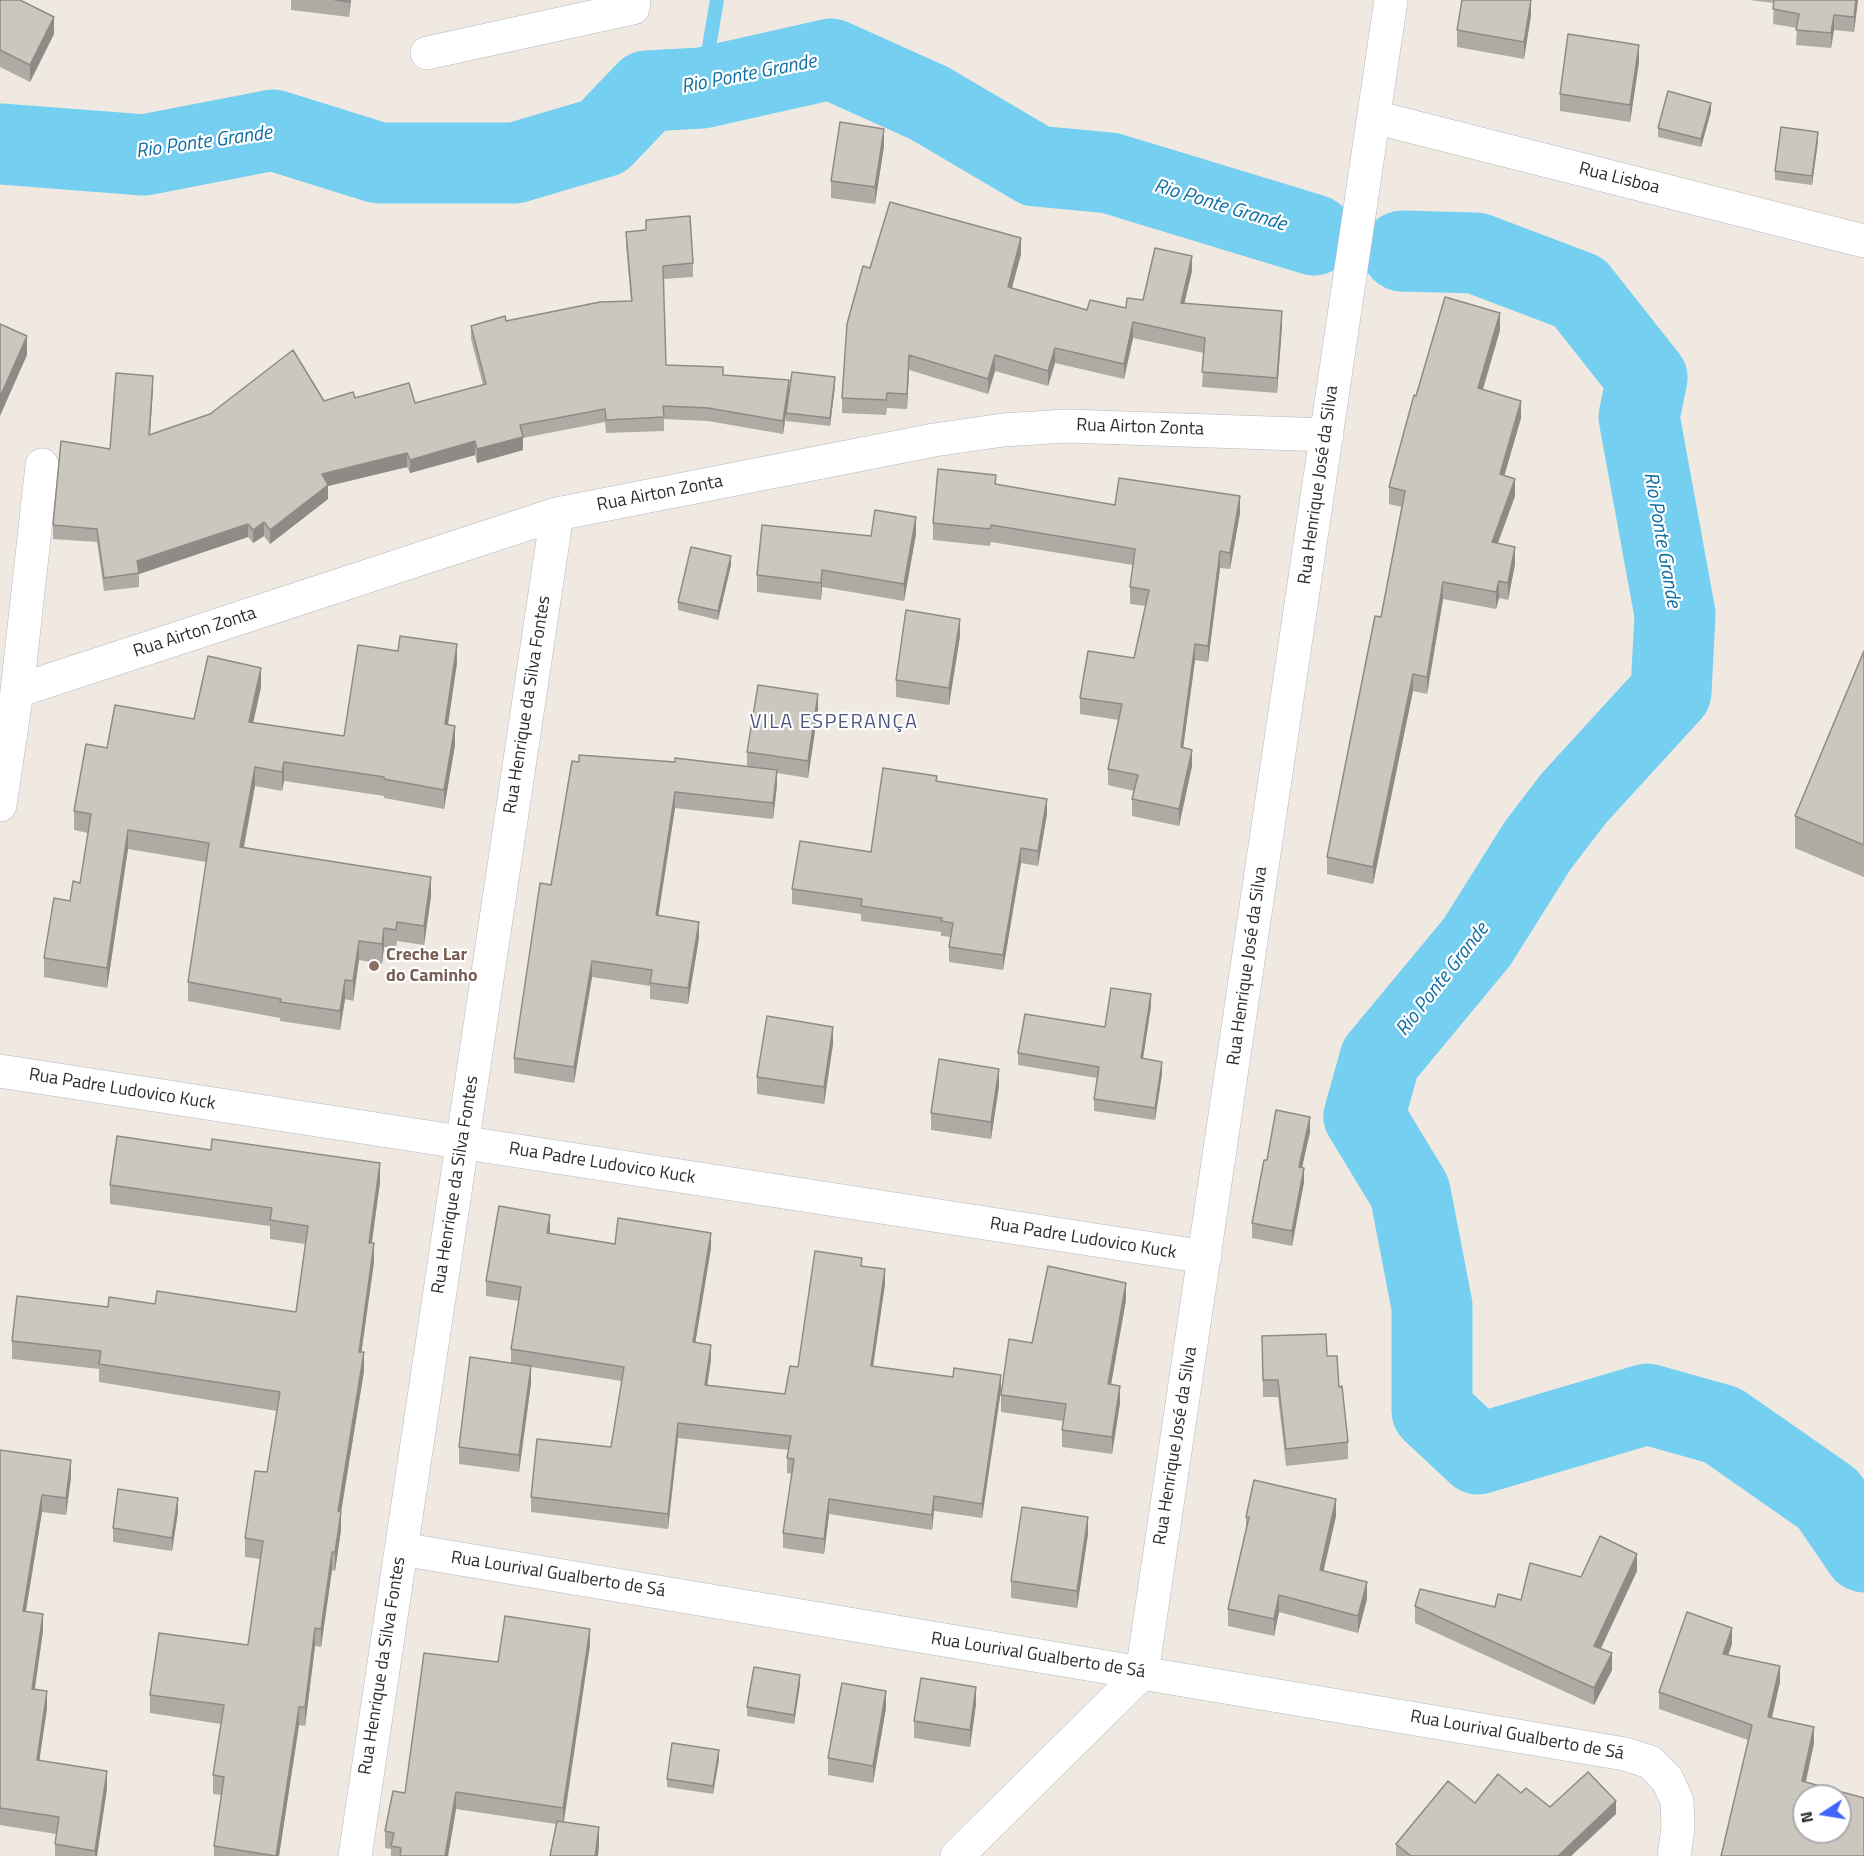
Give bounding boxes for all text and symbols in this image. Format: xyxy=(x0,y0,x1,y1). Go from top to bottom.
water label: Rio Ponte Grande xyxy=(679,50,819,100)
water label: Rio Ponte Grande xyxy=(134,122,274,164)
street label: Rua Lisboa xyxy=(1576,159,1662,199)
water label: Rio Ponte Grande xyxy=(1151,174,1289,238)
street label: Rua Henrique José da Silva xyxy=(1294,384,1344,586)
street label: Rua Airton Zonta xyxy=(1076,415,1204,441)
water label: Rio Ponte Grande xyxy=(1637,470,1685,610)
street label: Rua Airton Zonta xyxy=(595,471,725,517)
street label: Rua Henrique da Silva Fontes xyxy=(500,594,556,816)
street label: Rua Airton Zonta xyxy=(131,603,259,663)
district label: VILA ESPERANÇA xyxy=(750,711,918,735)
street label: Rua Henrique José da Silva xyxy=(1223,865,1273,1067)
water label: Rio Ponte Grande xyxy=(1391,919,1495,1041)
place label: Creche Lar do Caminho xyxy=(386,945,478,988)
marker: Creche Lar do Caminho xyxy=(367,959,381,973)
street label: Rua Padre Ludovico Kuck xyxy=(27,1065,217,1115)
street label: Rua Henrique da Silva Fontes xyxy=(428,1074,484,1296)
street label: Rua Padre Ludovico Kuck xyxy=(507,1139,697,1189)
street label: Rua Padre Ludovico Kuck xyxy=(988,1214,1178,1264)
street label: Rua Henrique José da Silva xyxy=(1150,1345,1202,1547)
street label: Rua Lourival Gualberto de Sá xyxy=(449,1547,667,1603)
street label: Rua Henrique da Silva Fontes xyxy=(355,1555,411,1777)
street label: Rua Lourival Gualberto de Sá xyxy=(929,1628,1147,1684)
street label: Rua Lourival Gualberto de Sá xyxy=(1408,1707,1626,1765)
north arrow xyxy=(1792,1784,1852,1844)
text: N xyxy=(1793,1809,1819,1825)

